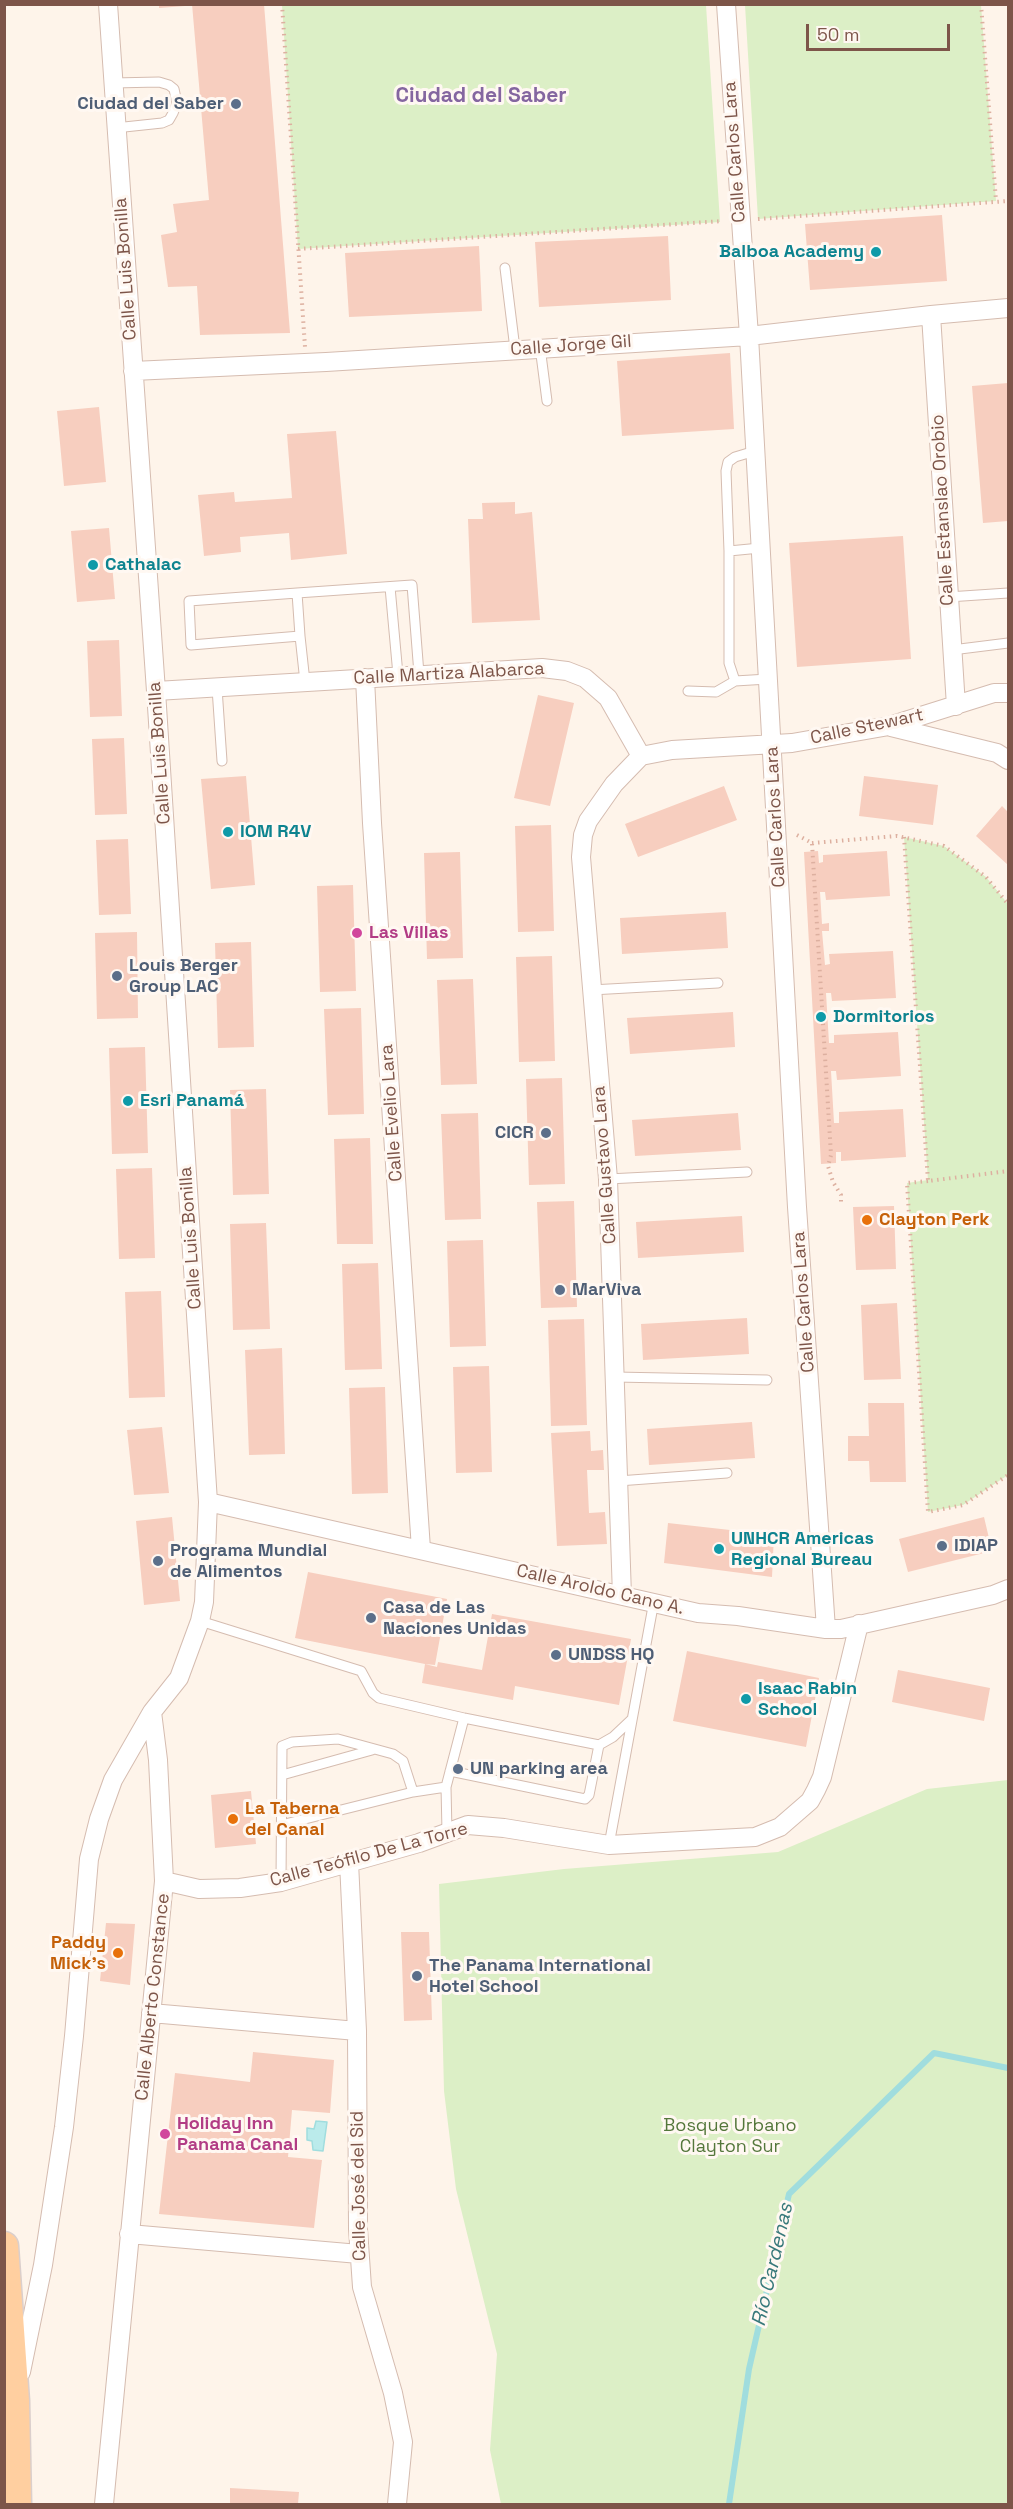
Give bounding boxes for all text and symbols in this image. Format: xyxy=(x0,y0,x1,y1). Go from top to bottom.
scale bar xyxy=(809,12,953,50)
text: 50 m xyxy=(817,23,859,46)
street label: Calle Carlos Lara xyxy=(719,81,751,223)
district label: Ciudad del Saber xyxy=(395,83,567,109)
place label: Ciudad del Saber xyxy=(77,93,224,115)
marker: Ciudad del Saber xyxy=(229,97,243,111)
street label: Calle Luis Bonilla xyxy=(110,197,142,341)
place label: Balboa Academy xyxy=(719,241,864,263)
marker: Balboa Academy xyxy=(869,245,883,259)
street label: Calle Jorge Gil xyxy=(510,331,632,361)
street label: Calle Estanslao Orobio xyxy=(927,414,959,606)
place label: Cathalac xyxy=(105,554,182,576)
marker: Cathalac xyxy=(86,558,100,572)
street label: Calle Martiza Alabarca xyxy=(353,658,545,690)
street label: Calle Luis Bonilla xyxy=(144,681,176,825)
street label: Calle Stewart xyxy=(808,704,926,750)
street label: Calle Carlos Lara xyxy=(762,746,790,888)
place label: IOM R4V xyxy=(240,821,311,843)
marker: IOM R4V xyxy=(221,825,235,839)
place label: Las Villas xyxy=(369,922,448,944)
marker: Las Villas xyxy=(350,926,364,940)
place label: Louis Berger Group LAC xyxy=(129,955,238,998)
marker: Louis Berger Group LAC xyxy=(110,969,124,983)
place label: Dormitorios xyxy=(833,1006,935,1028)
marker: Dormitorios xyxy=(814,1010,828,1024)
street label: Calle Evelio Lara xyxy=(376,1044,408,1182)
street label: Calle Gustavo Lara xyxy=(589,1085,621,1245)
place label: Esri Panamá xyxy=(140,1090,244,1112)
marker: Esri Panamá xyxy=(121,1094,135,1108)
place label: CICR xyxy=(495,1122,534,1144)
marker: CICR xyxy=(539,1126,553,1140)
street label: Calle Luis Bonilla xyxy=(175,1166,207,1310)
place label: Clayton Perk xyxy=(879,1209,990,1231)
marker: Clayton Perk xyxy=(860,1213,874,1227)
street label: Calle Carlos Lara xyxy=(788,1231,820,1373)
place label: MarViva xyxy=(572,1279,641,1301)
marker: MarViva xyxy=(553,1283,567,1297)
place label: UNHCR Americas Regional Bureau xyxy=(731,1528,874,1570)
place label: IDIAP xyxy=(954,1535,998,1557)
marker: IDIAP xyxy=(935,1539,949,1553)
place label: Programa Mundial de Alimentos xyxy=(170,1540,327,1582)
marker: UNHCR Americas Regional Bureau xyxy=(712,1542,726,1556)
marker: Programa Mundial de Alimentos xyxy=(151,1554,165,1568)
street label: Calle Aroldo Cano A. xyxy=(514,1560,686,1620)
place label: Casa de Las Naciones Unidas xyxy=(383,1597,526,1640)
marker: Casa de Las Naciones Unidas xyxy=(364,1611,378,1625)
place label: UNDSS HQ xyxy=(568,1644,655,1666)
marker: UNDSS HQ xyxy=(549,1648,563,1662)
place label: Isaac Rabin School xyxy=(758,1678,857,1720)
marker: Isaac Rabin School xyxy=(739,1692,753,1706)
place label: UN parking area xyxy=(470,1758,608,1780)
marker: UN parking area xyxy=(451,1762,465,1776)
place label: La Taberna del Canal xyxy=(245,1798,340,1840)
marker: La Taberna del Canal xyxy=(226,1812,240,1826)
street label: Calle Teófilo De La Torre xyxy=(268,1818,470,1892)
street label: Calle Alberto Constance xyxy=(131,1892,175,2102)
place label: Paddy Mick's xyxy=(50,1932,106,1974)
marker: Paddy Mick's xyxy=(111,1946,125,1960)
place label: The Panama International Hotel School xyxy=(429,1955,651,1998)
marker: The Panama International Hotel School xyxy=(410,1969,424,1983)
street label: Calle José del Sid xyxy=(347,2111,371,2261)
place label: Holiday Inn Panama Canal xyxy=(177,2113,298,2156)
park label: Bosque Urbano Clayton Sur xyxy=(663,2115,797,2158)
marker: Holiday Inn Panama Canal xyxy=(158,2127,172,2141)
water label: Río Cardenas xyxy=(747,2201,799,2329)

